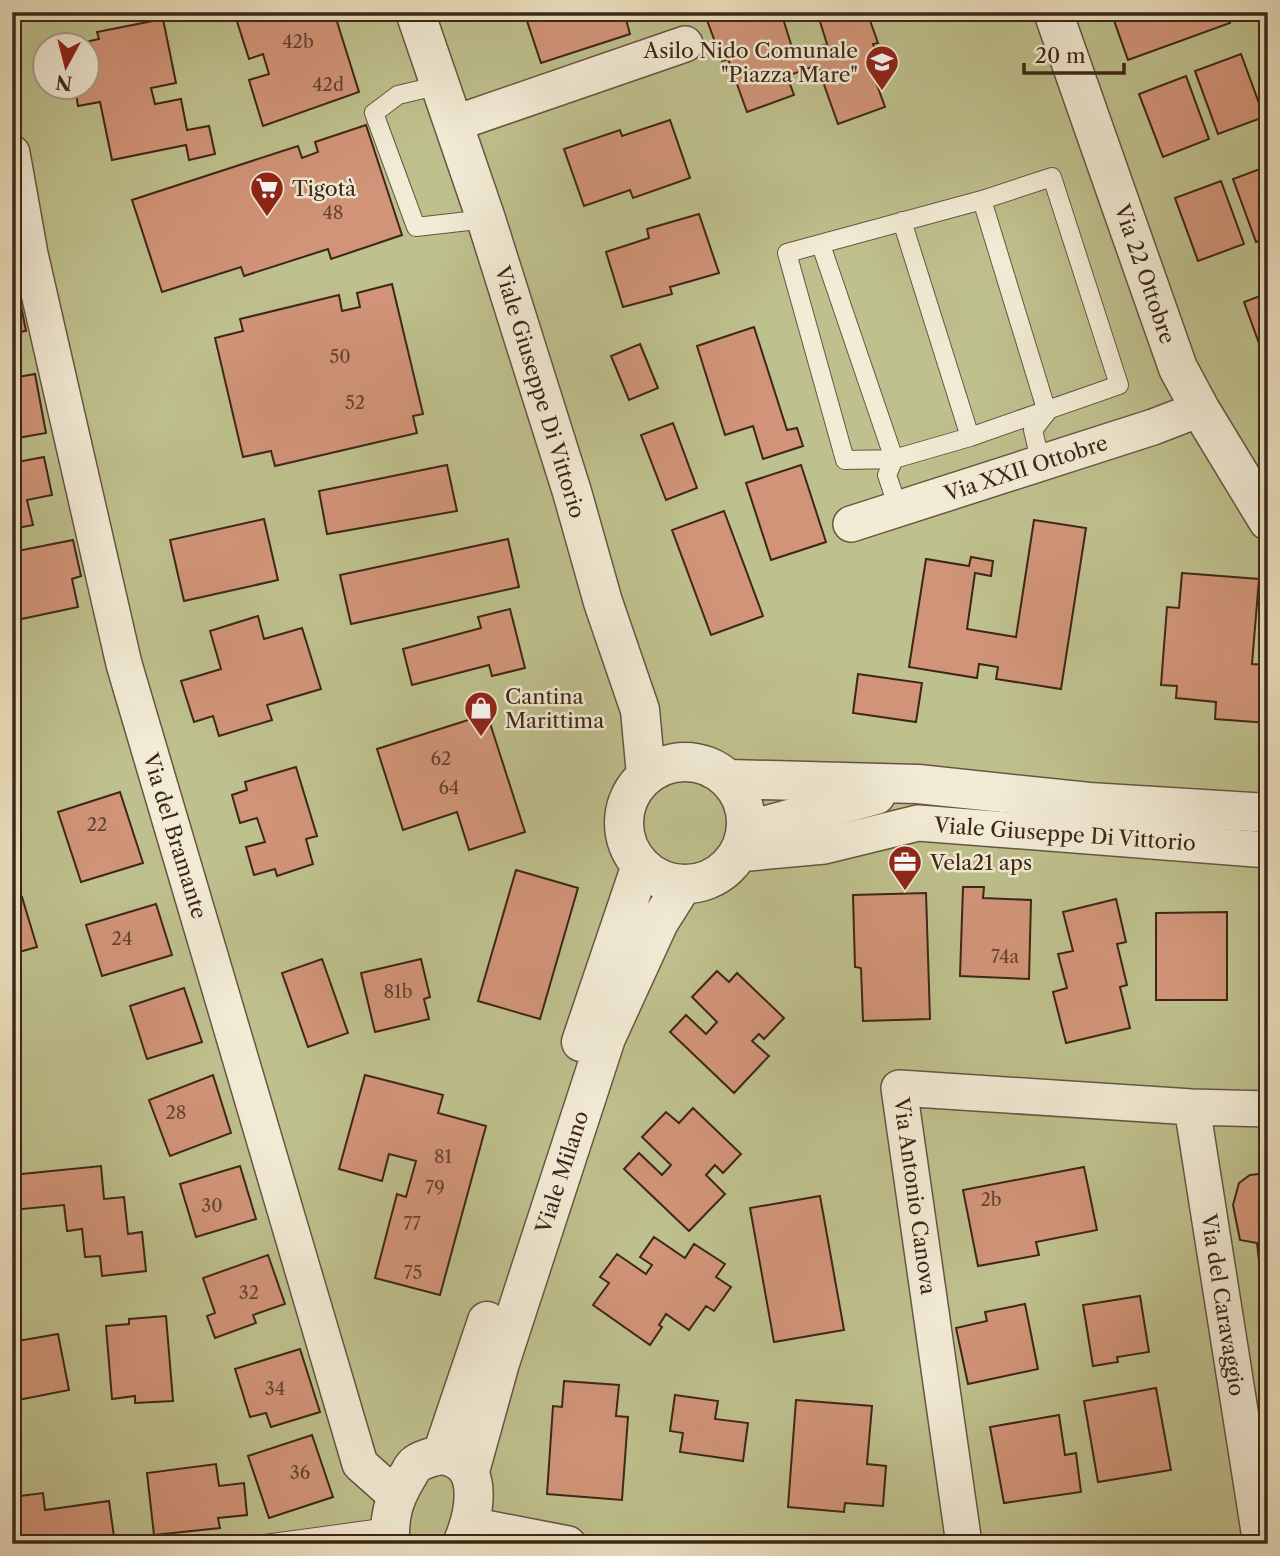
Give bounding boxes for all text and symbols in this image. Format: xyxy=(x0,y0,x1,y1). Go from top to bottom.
house number: 42b xyxy=(282,31,314,53)
north arrow xyxy=(32,32,102,102)
scale bar xyxy=(1024,32,1124,76)
place label: Asilo Nido Comunale "Piazza Mare" xyxy=(643,38,858,87)
school or university icon: Asilo Nido Comunale "Piazza Mare" xyxy=(863,43,901,92)
text: 20 m xyxy=(1035,43,1086,68)
text: N xyxy=(54,70,74,95)
house number: 42d xyxy=(312,74,344,96)
supermarket icon: Tigotà xyxy=(248,169,286,218)
place label: Tigotà xyxy=(292,176,357,201)
street label: Via 22 Ottobre xyxy=(1109,200,1181,347)
house number: 48 xyxy=(322,202,344,224)
street label: Viale Giuseppe Di Vittorio xyxy=(489,262,590,521)
house number: 50 xyxy=(329,346,351,368)
house number: 52 xyxy=(345,392,365,414)
street label: Via XXII Ottobre xyxy=(940,430,1111,506)
place label: Cantina Marittima xyxy=(505,684,605,733)
shop icon: Cantina Marittima xyxy=(462,689,500,738)
house number: 62 xyxy=(431,748,451,770)
street label: Via del Bramante xyxy=(138,749,212,922)
house number: 64 xyxy=(439,777,459,799)
street label: Viale Giuseppe Di Vittorio xyxy=(932,812,1197,856)
house number: 22 xyxy=(87,814,107,836)
office icon: Vela21 aps xyxy=(886,843,924,892)
place label: Vela21 aps xyxy=(929,850,1032,875)
house number: 24 xyxy=(112,928,132,950)
house number: 74a xyxy=(991,946,1020,968)
house number: 81b xyxy=(383,981,413,1003)
street label: Via Antonio Canova xyxy=(889,1095,941,1297)
house number: 28 xyxy=(165,1102,187,1124)
street label: Viale Milano xyxy=(530,1108,594,1237)
house number: 81 xyxy=(434,1146,453,1168)
house number: 79 xyxy=(425,1177,445,1199)
house number: 2b xyxy=(980,1189,1002,1211)
house number: 30 xyxy=(201,1195,223,1217)
street label: Via del Caravaggio xyxy=(1196,1211,1250,1398)
house number: 77 xyxy=(403,1213,421,1235)
house number: 75 xyxy=(404,1262,422,1284)
house number: 32 xyxy=(239,1282,259,1304)
house number: 34 xyxy=(265,1378,285,1400)
house number: 36 xyxy=(290,1462,310,1484)

